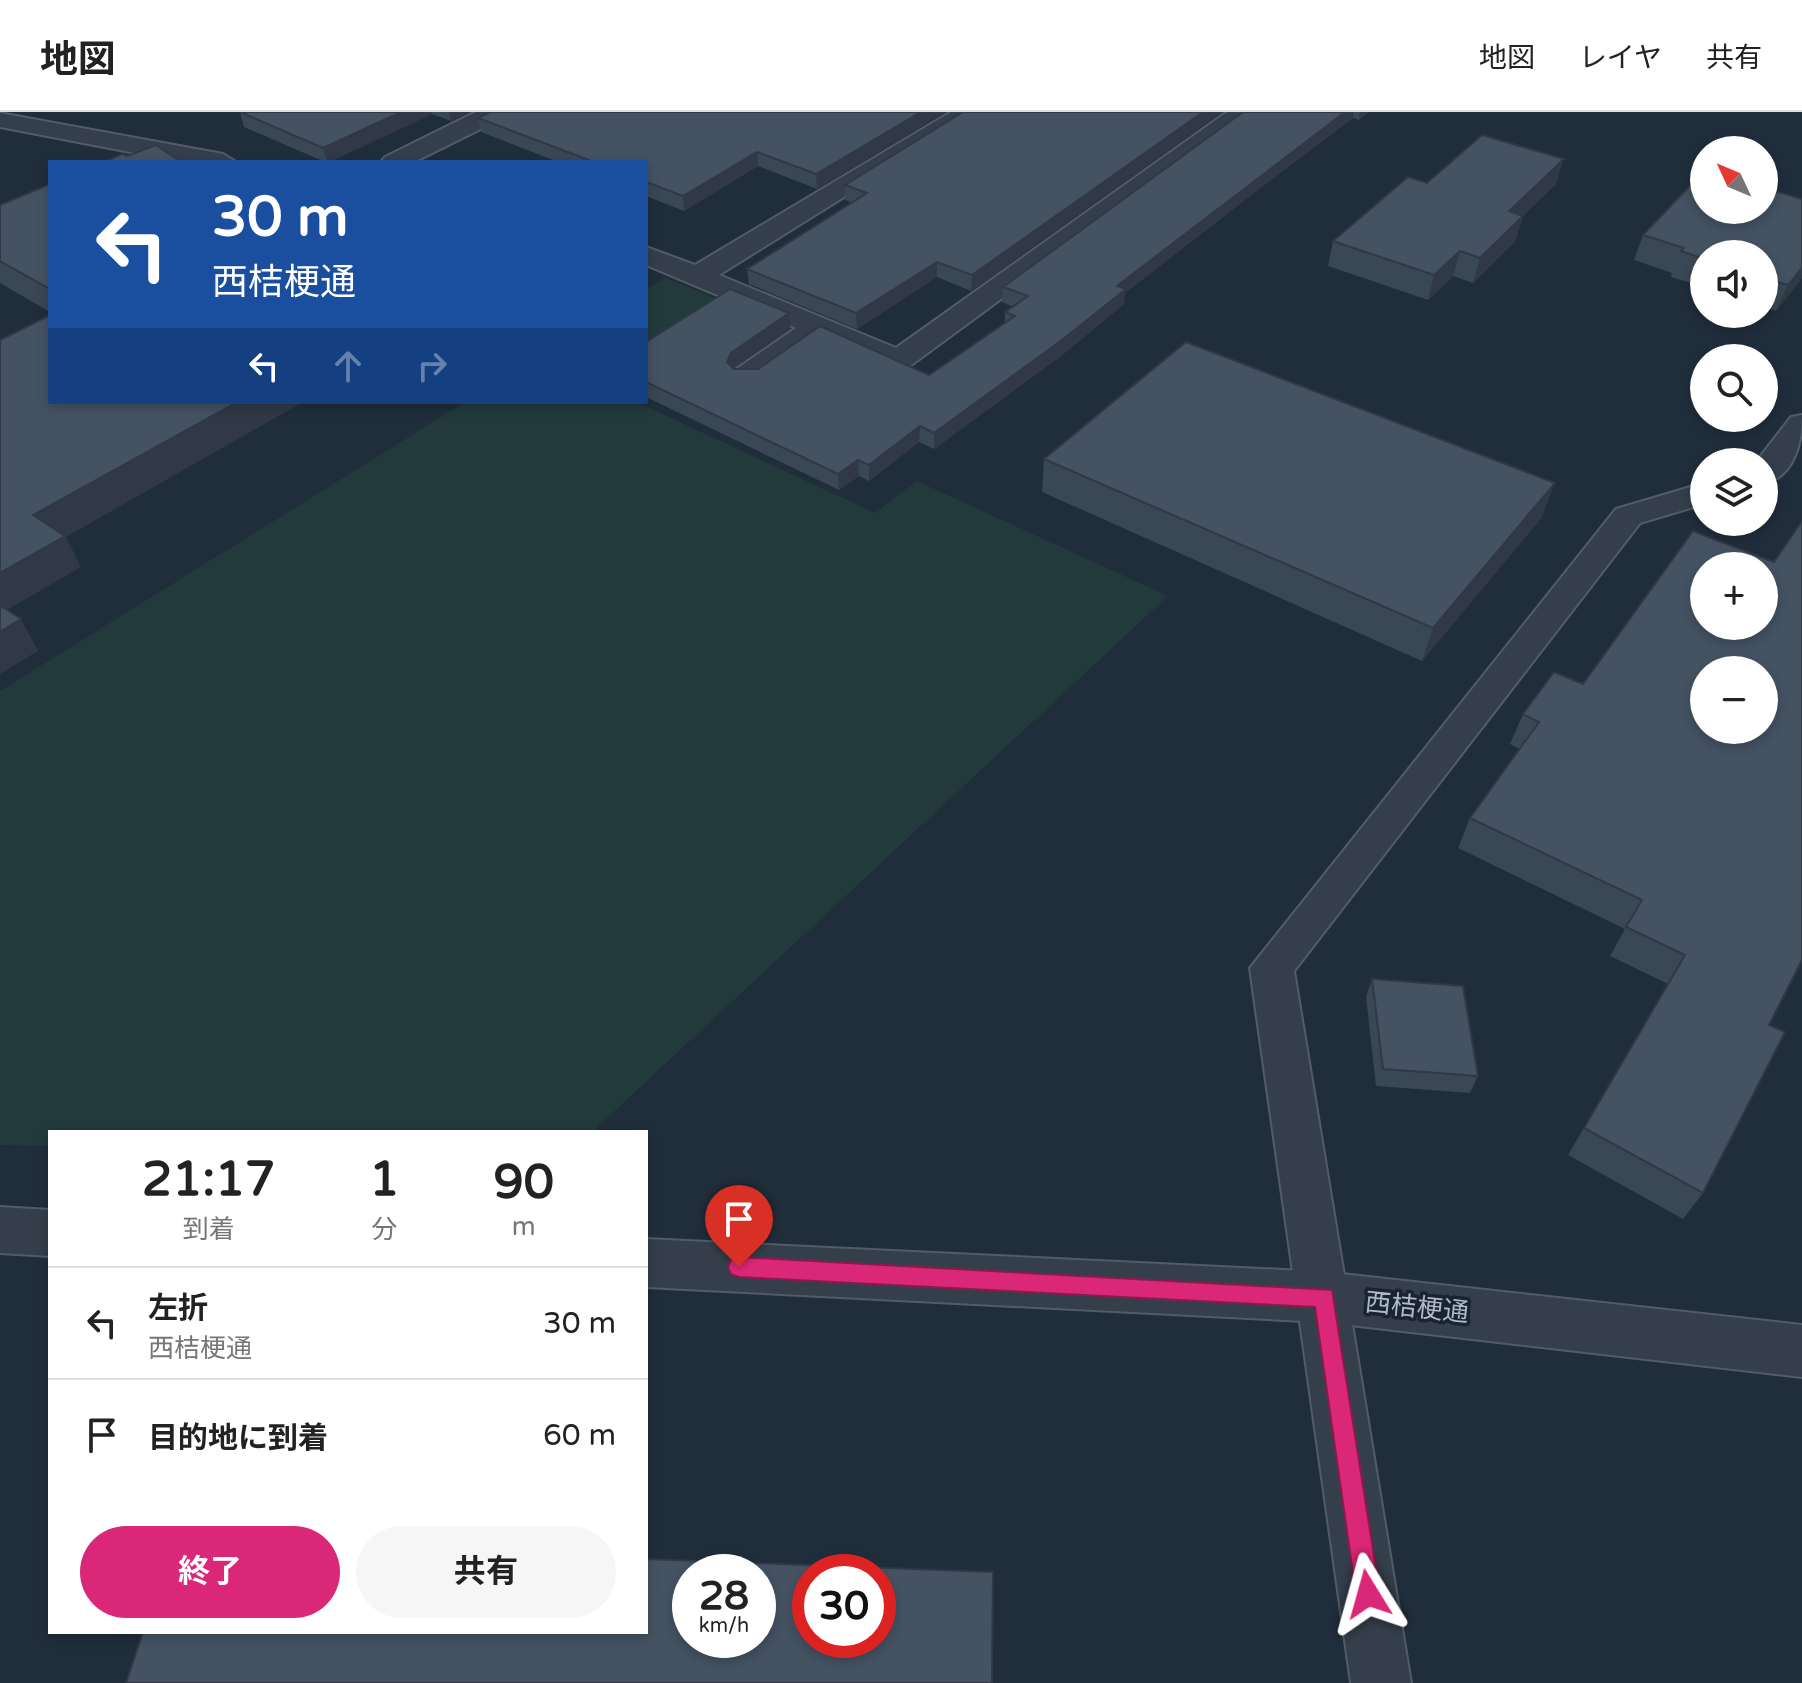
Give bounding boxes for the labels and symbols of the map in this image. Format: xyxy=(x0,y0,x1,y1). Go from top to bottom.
north arrow xyxy=(1690,136,1778,224)
pin xyxy=(705,1185,773,1267)
street label: 西桔梗通 xyxy=(1364,1287,1470,1328)
position arrow xyxy=(1326,1552,1410,1636)
speed limit sign: 30 xyxy=(792,1554,896,1658)

